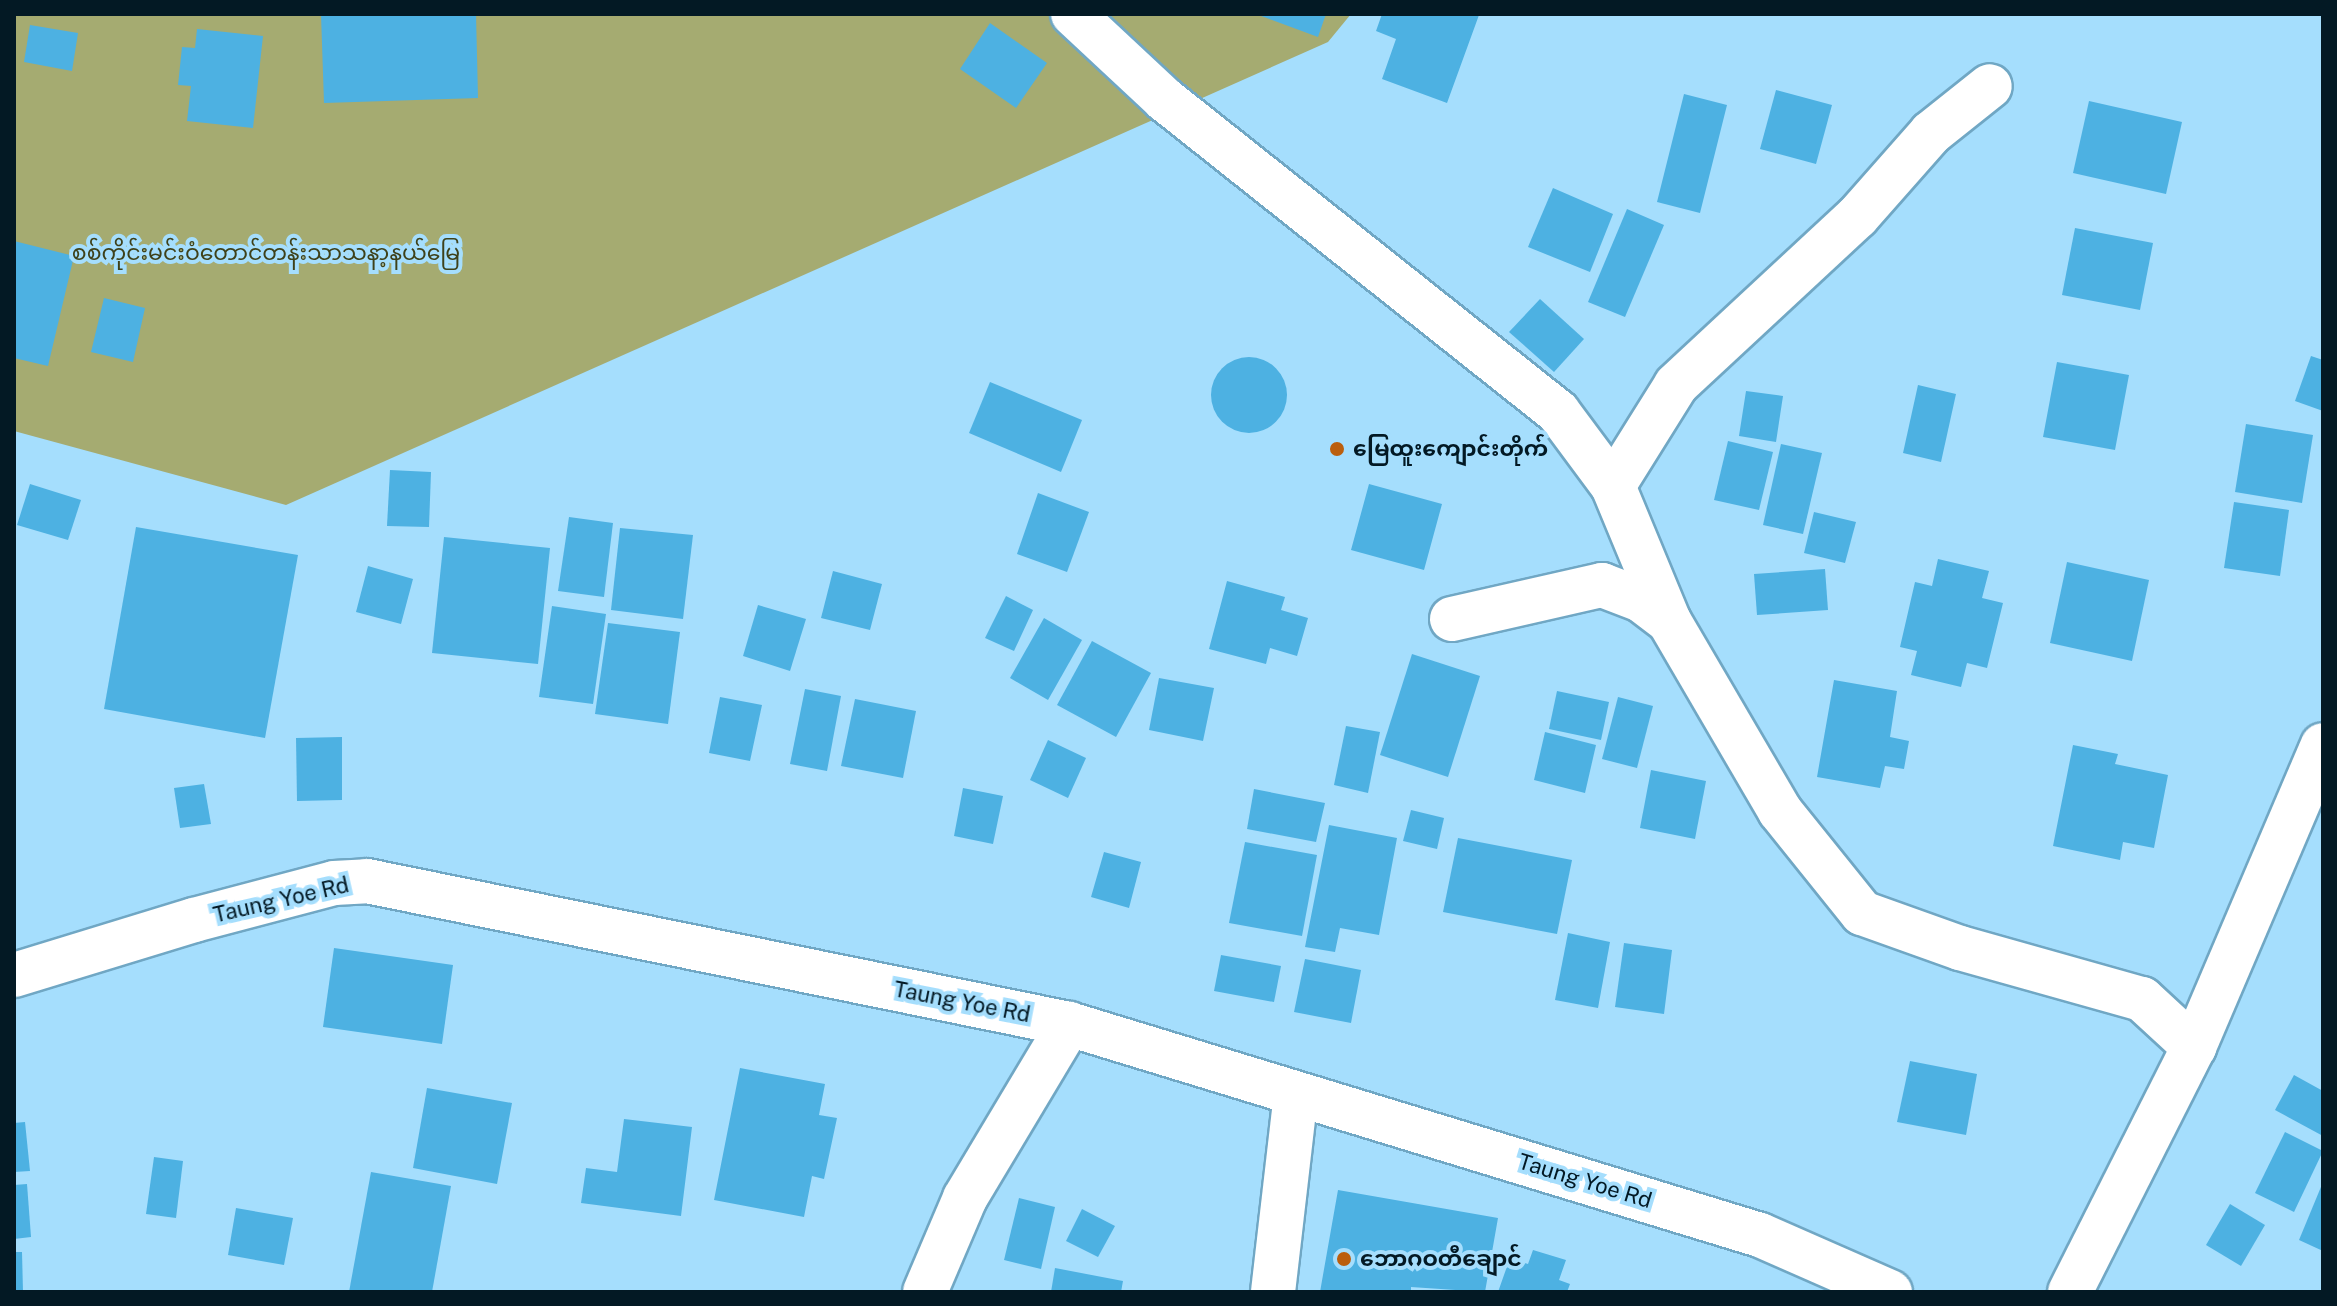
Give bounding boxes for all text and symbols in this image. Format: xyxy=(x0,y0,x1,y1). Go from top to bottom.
park label: စစ်ကိုင်းမင်းဝံတောင်တန်းသာသနာ့နယ်မြေ xyxy=(72,240,460,266)
place label: မြေထူးကျောင်းတိုက် xyxy=(1353,436,1548,462)
marker: မြေထူးကျောင်းတိုက် xyxy=(1328,440,1346,458)
street label: Taung Yoe Rd xyxy=(211,872,351,928)
street label: Taung Yoe Rd xyxy=(892,976,1032,1028)
street label: Taung Yoe Rd xyxy=(1515,1148,1655,1214)
place label: ဘောဂဝတီချောင် xyxy=(1360,1246,1522,1272)
marker: ဘောဂဝတီချောင် xyxy=(1335,1250,1353,1268)

